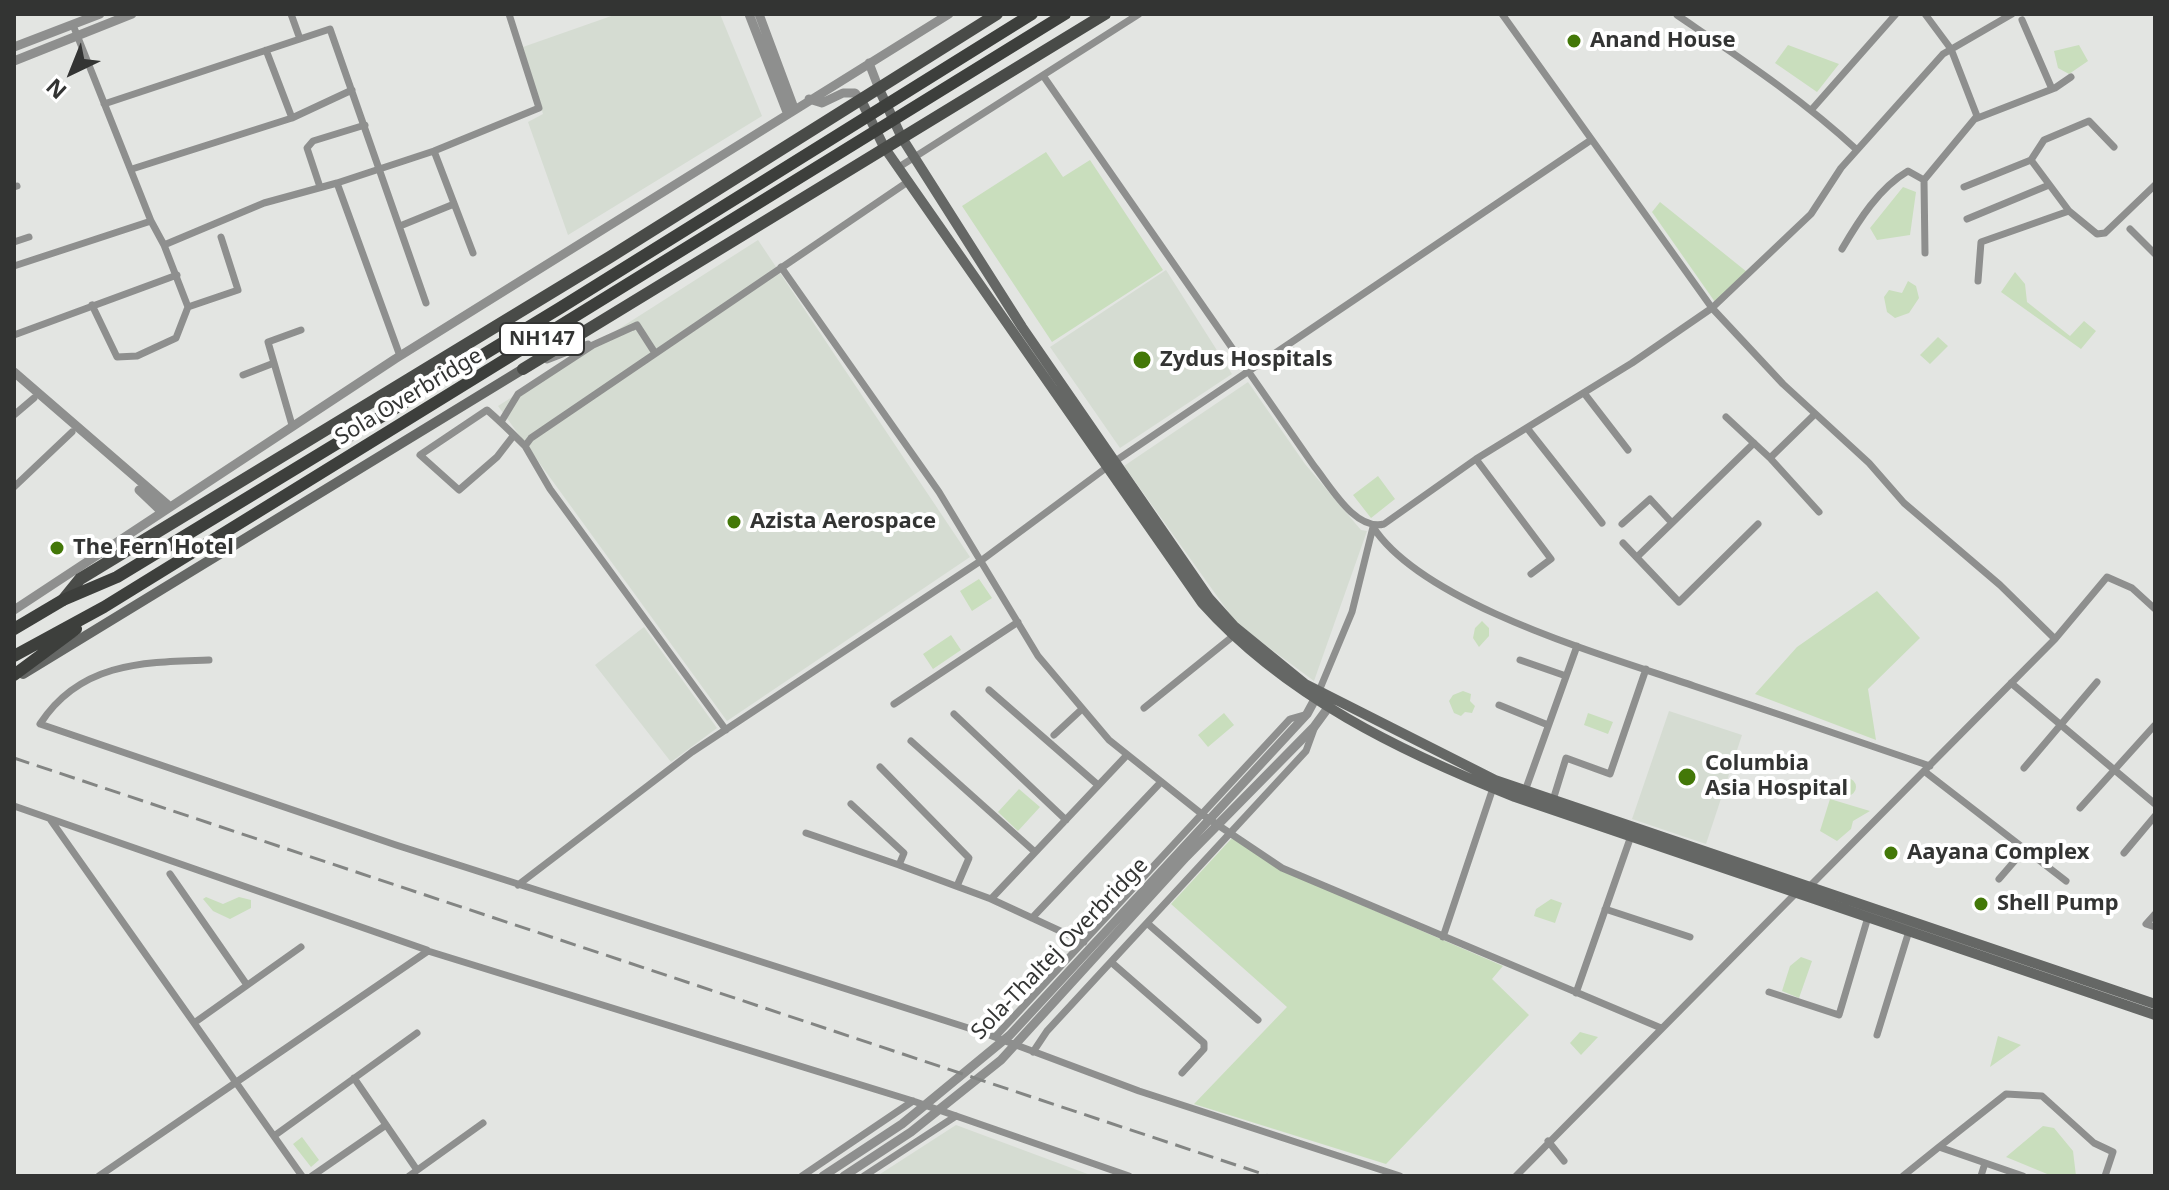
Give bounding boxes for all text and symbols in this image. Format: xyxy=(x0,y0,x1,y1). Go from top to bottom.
place label: Anand House xyxy=(1590,28,1736,54)
north arrow xyxy=(32,32,112,112)
marker: Anand House xyxy=(1565,32,1583,50)
text: N xyxy=(39,72,72,107)
road number: NH147 xyxy=(500,323,584,355)
street label: Sola Overbridge xyxy=(331,343,487,451)
place label: Zydus Hospitals xyxy=(1160,347,1333,373)
marker: Zydus Hospitals xyxy=(1131,349,1153,371)
place label: Azista Aerospace xyxy=(750,509,936,535)
marker: Azista Aerospace xyxy=(725,513,743,531)
place label: The Fern Hotel xyxy=(73,535,234,561)
marker: The Fern Hotel xyxy=(48,539,66,557)
place label: Columbia Asia Hospital xyxy=(1705,751,1848,802)
marker: Columbia Asia Hospital xyxy=(1676,766,1698,788)
place label: Aayana Complex xyxy=(1907,840,2090,866)
marker: Aayana Complex xyxy=(1882,844,1900,862)
street label: Sola-Thaltej Overbridge xyxy=(966,852,1154,1046)
place label: Shell Pump xyxy=(1997,891,2119,917)
marker: Shell Pump xyxy=(1972,895,1990,913)

